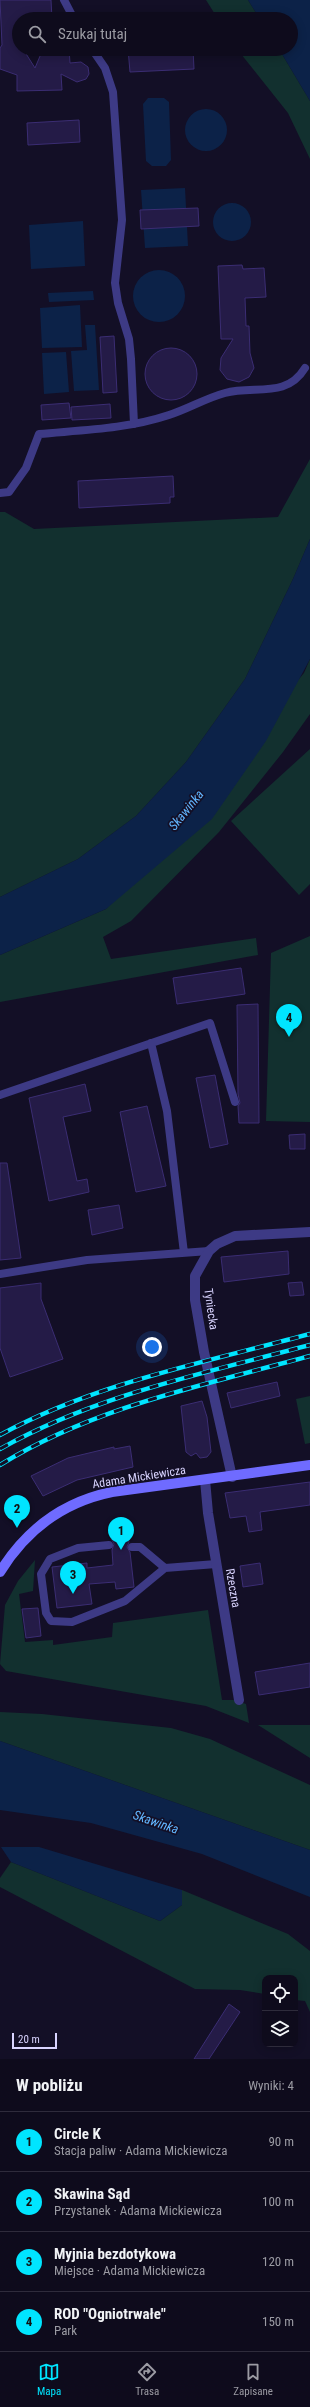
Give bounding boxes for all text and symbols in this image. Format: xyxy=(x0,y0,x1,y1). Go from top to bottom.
search box xyxy=(12,12,298,56)
icon: search xyxy=(26,23,48,45)
text: Szukaj tutaj xyxy=(58,25,127,43)
water label: Skawinka xyxy=(165,787,207,833)
pin: 4 xyxy=(276,1004,302,1037)
street label: Tyniecka xyxy=(201,1287,221,1331)
your location xyxy=(142,1337,162,1357)
street label: Adama Mickiewicza xyxy=(91,1463,187,1491)
pin: 2 xyxy=(4,1495,30,1528)
pin: 1 xyxy=(108,1517,134,1550)
pin: 3 xyxy=(60,1561,86,1594)
street label: Rzeczna xyxy=(223,1567,243,1609)
water label: Skawinka xyxy=(131,1807,181,1837)
map controls xyxy=(262,1975,298,2047)
button: locate xyxy=(262,1975,298,2011)
button: layers xyxy=(262,2011,298,2047)
scale bar xyxy=(12,2031,57,2050)
text: 20 m xyxy=(18,2033,40,2046)
text: W pobliżu xyxy=(16,2075,83,2095)
text: Wyniki: 4 xyxy=(248,2078,294,2093)
text: Circle K xyxy=(54,2125,101,2143)
text: 1 xyxy=(26,2134,32,2149)
text: 90 m xyxy=(268,2134,294,2149)
text: Stacja paliw · Adama Mickiewicza xyxy=(54,2143,227,2158)
text: Skawina Sąd xyxy=(54,2185,130,2203)
text: 2 xyxy=(26,2194,32,2209)
text: 100 m xyxy=(262,2194,294,2209)
text: Przystanek · Adama Mickiewicza xyxy=(54,2203,222,2218)
text: Myjnia bezdotykowa xyxy=(54,2245,176,2263)
text: 3 xyxy=(26,2254,32,2269)
text: 120 m xyxy=(262,2254,294,2269)
text: Miejsce · Adama Mickiewicza xyxy=(54,2263,205,2278)
text: ROD "Ogniotrwałe" xyxy=(54,2305,166,2323)
text: 4 xyxy=(26,2314,32,2329)
text: 150 m xyxy=(262,2314,294,2329)
text: Park xyxy=(54,2323,77,2338)
tab: Mapa xyxy=(37,2361,61,2398)
tab: Trasa xyxy=(135,2361,159,2398)
tab: Zapisane xyxy=(233,2361,273,2398)

